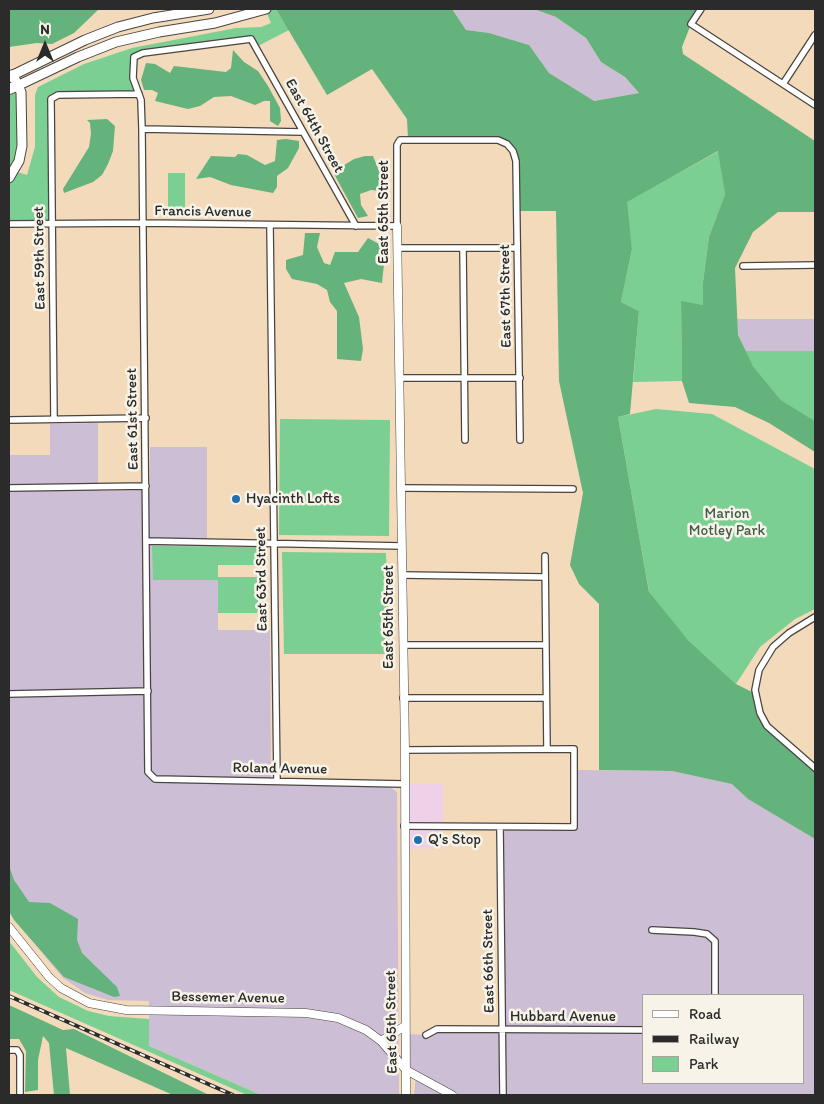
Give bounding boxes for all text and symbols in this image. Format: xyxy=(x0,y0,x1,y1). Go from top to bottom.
north arrow xyxy=(20,20,70,70)
text: N xyxy=(40,21,50,38)
street label: East 64th Street xyxy=(281,76,347,176)
street label: East 65th Street xyxy=(375,160,393,264)
street label: Francis Avenue xyxy=(154,202,252,222)
street label: East 59th Street xyxy=(30,206,50,310)
street label: East 67th Street xyxy=(496,244,516,348)
street label: East 61st Street xyxy=(123,368,143,470)
place label: Hyacinth Lofts xyxy=(246,490,340,508)
marker: Hyacinth Lofts xyxy=(230,493,242,505)
park label: Marion Motley Park xyxy=(689,505,765,540)
street label: East 63rd Street xyxy=(252,526,272,632)
street label: East 65th Street xyxy=(380,565,398,669)
street label: Roland Avenue xyxy=(232,759,328,779)
place label: Q's Stop xyxy=(428,831,481,849)
marker: Q's Stop xyxy=(412,834,424,846)
street label: East 66th Street xyxy=(479,909,499,1013)
street label: East 65th Street xyxy=(382,970,402,1074)
street label: Bessemer Avenue xyxy=(171,988,285,1008)
legend xyxy=(642,994,804,1084)
text: Road xyxy=(689,1005,721,1023)
street label: Hubbard Avenue xyxy=(510,1008,616,1026)
text: Railway xyxy=(689,1030,739,1048)
text: Park xyxy=(689,1055,719,1073)

